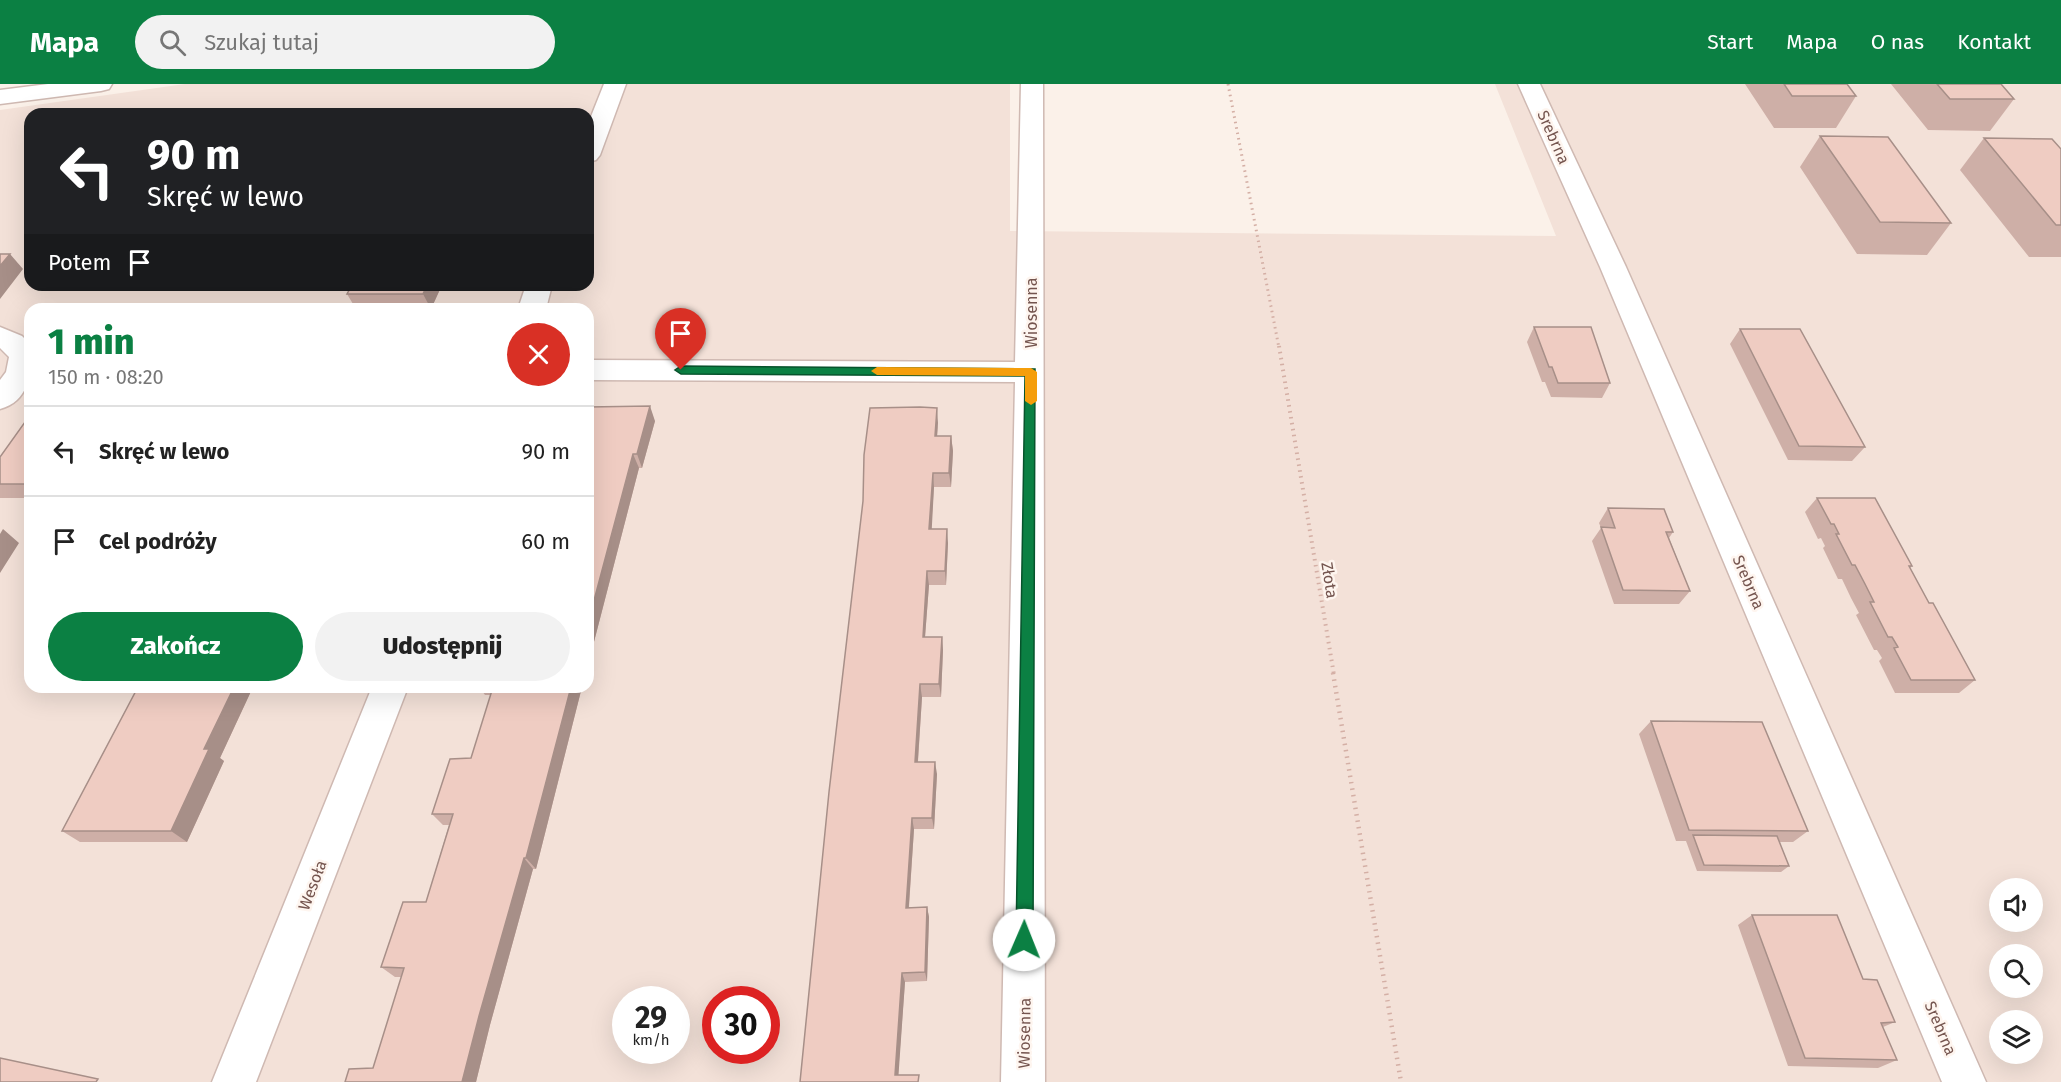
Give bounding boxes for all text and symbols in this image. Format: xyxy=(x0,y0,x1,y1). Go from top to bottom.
search box xyxy=(135,15,555,69)
text: Mapa xyxy=(30,26,99,59)
icon: search xyxy=(156,26,189,59)
text: Szukaj tutaj xyxy=(204,29,319,56)
text: Start xyxy=(1707,29,1753,55)
text: Mapa xyxy=(1786,29,1838,55)
text: O nas xyxy=(1871,29,1924,55)
text: Kontakt xyxy=(1957,29,2031,55)
street label: Srebrna xyxy=(1533,107,1574,167)
text: 90 m xyxy=(147,130,241,180)
icon: left xyxy=(48,132,126,210)
text: Skręć w lewo xyxy=(147,181,304,213)
icon: arrive xyxy=(123,246,156,279)
text: Potem xyxy=(48,249,111,276)
street label: Wiosenna xyxy=(1022,278,1041,348)
pin xyxy=(655,308,706,370)
icon: arrive xyxy=(664,317,697,350)
text: 1 min xyxy=(48,320,134,364)
button: close xyxy=(507,323,570,386)
text: 150 m · 08:20 xyxy=(48,365,164,389)
icon: left xyxy=(48,435,81,468)
text: Skręć w lewo xyxy=(99,438,229,465)
text: 90 m xyxy=(521,438,570,465)
icon: arrive xyxy=(48,525,81,558)
text: Cel podróży xyxy=(99,528,217,555)
text: 60 m xyxy=(521,528,570,555)
street label: Srebrna xyxy=(1729,552,1768,612)
street label: Złota xyxy=(1317,561,1342,600)
button: Zakończ xyxy=(48,612,303,681)
button: Udostępnij xyxy=(315,612,570,681)
street label: Wesoła xyxy=(294,857,331,913)
map controls xyxy=(1989,878,2043,1064)
button: sound xyxy=(1989,878,2043,932)
position arrow xyxy=(992,908,1056,972)
button: search xyxy=(1989,944,2043,998)
speed limit sign: 30 xyxy=(702,986,780,1064)
street label: Wiosenna xyxy=(1014,997,1035,1069)
street label: Srebrna xyxy=(1921,998,1960,1058)
text: 29 xyxy=(635,1000,667,1036)
button: layers xyxy=(1989,1010,2043,1064)
text: km/h xyxy=(632,1031,670,1049)

